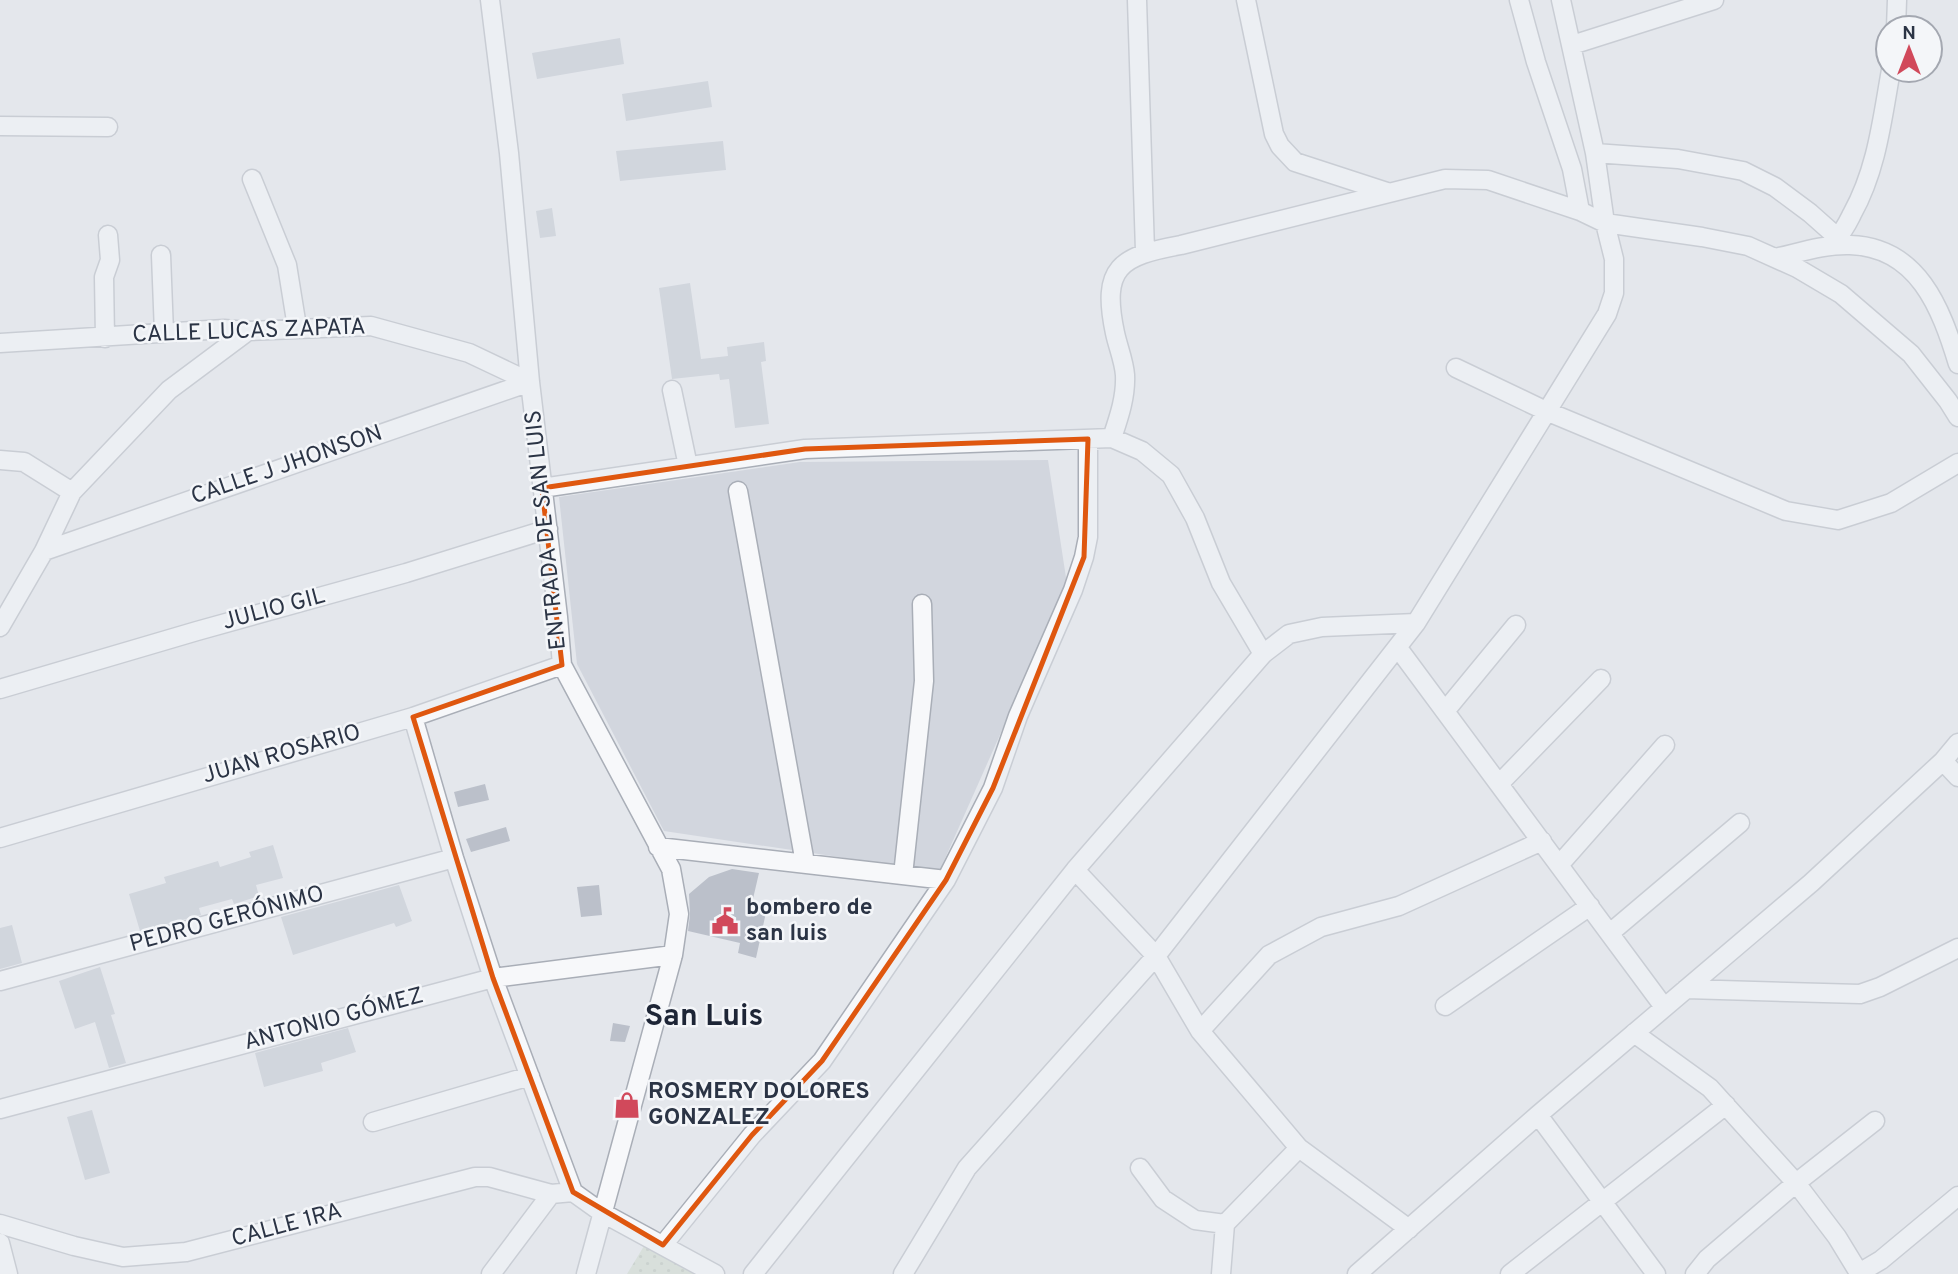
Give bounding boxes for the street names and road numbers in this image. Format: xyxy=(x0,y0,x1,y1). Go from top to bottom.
street label: CALLE LUCAS ZAPATA xyxy=(132,313,366,351)
street label: ENTRADA DE SAN LUIS xyxy=(520,409,574,651)
street label: CALLE J JHONSON xyxy=(187,420,387,512)
street label: JULIO GIL xyxy=(220,582,329,638)
street label: JUAN ROSARIO xyxy=(200,719,364,791)
street label: PEDRO GERÓNIMO xyxy=(126,878,327,960)
street label: ANTONIO GÓMEZ xyxy=(240,980,427,1058)
street label: CALLE 1RA xyxy=(229,1197,345,1255)

